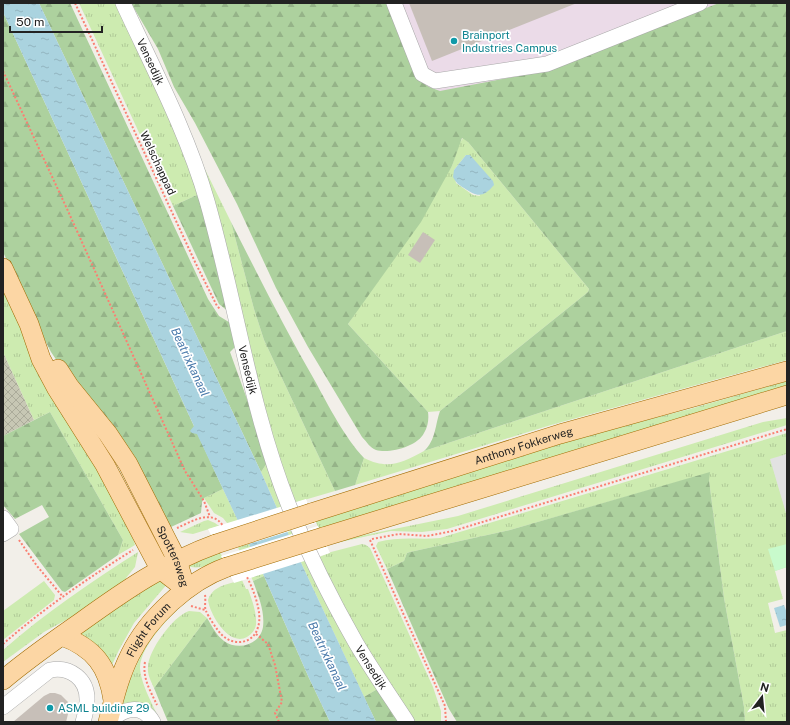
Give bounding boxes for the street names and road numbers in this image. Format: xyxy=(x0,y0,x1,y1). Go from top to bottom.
street label: Vensedijk xyxy=(135,37,167,87)
street label: Welschappad xyxy=(138,129,178,197)
street label: Vensedijk xyxy=(236,344,260,395)
street label: Anthony Fokkerweg xyxy=(473,425,574,467)
street label: Spottersweg xyxy=(155,524,191,588)
street label: Flight Forum xyxy=(124,600,173,659)
street label: Vensedijk xyxy=(353,643,390,692)

